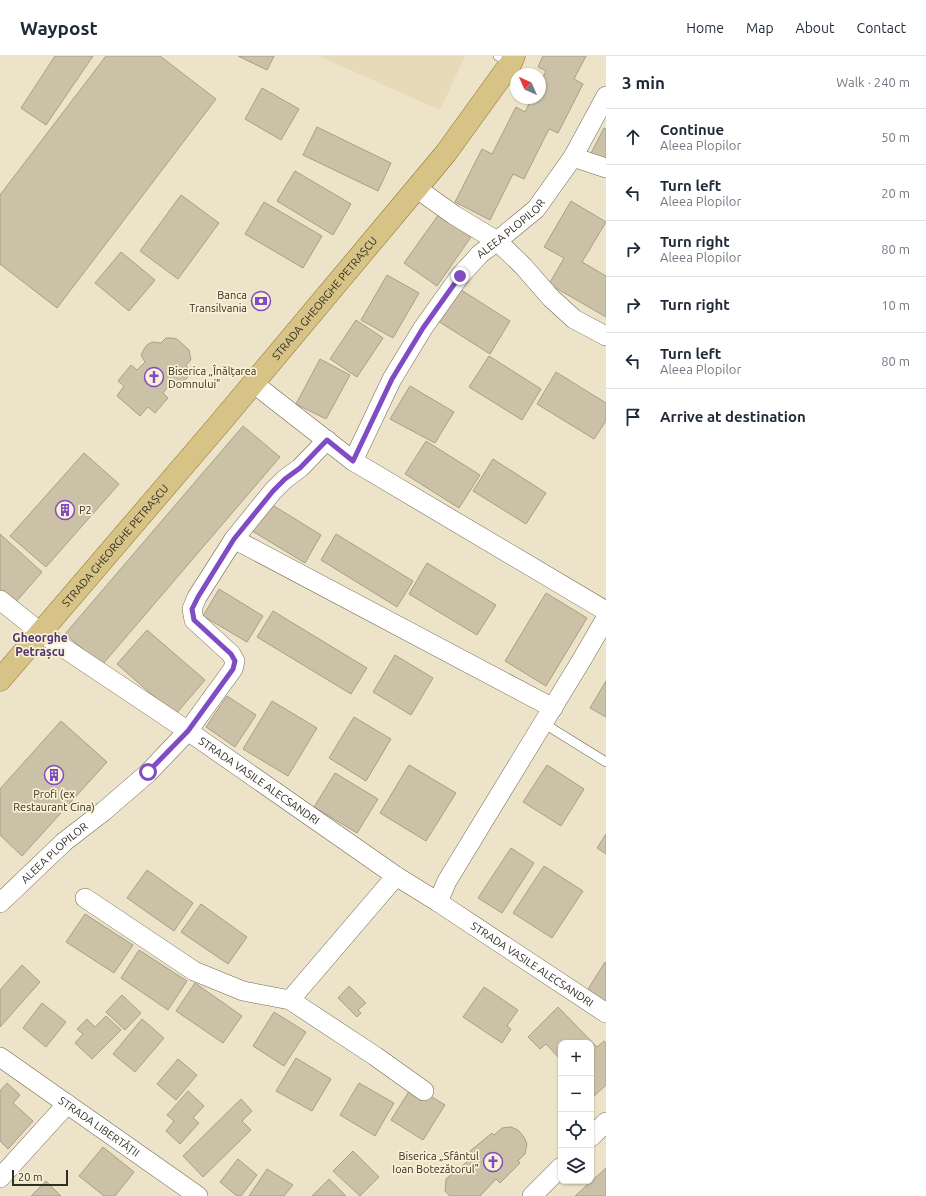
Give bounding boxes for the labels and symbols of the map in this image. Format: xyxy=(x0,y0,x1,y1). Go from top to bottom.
north arrow xyxy=(510,68,546,104)
street label: ALEEA PLOPILOR xyxy=(474,197,547,260)
street label: STRADA GHEORGHE PETRAȘCU xyxy=(269,234,379,362)
route end xyxy=(451,267,469,285)
place label: Banca Transilvania xyxy=(189,289,247,314)
bank icon: Banca Transilvania xyxy=(250,290,272,312)
place label: Biserica „Înălțarea Domnului" xyxy=(168,364,256,390)
church icon: Biserica „Înălțarea Domnului" xyxy=(143,366,165,388)
street label: STRADA GHEORGHE PETRAȘCU xyxy=(60,482,171,609)
building icon: P2 xyxy=(54,499,76,521)
place label: P2 xyxy=(79,504,92,516)
district label: Gheorghe Petrașcu xyxy=(12,631,68,659)
street label: STRADA VASILE ALECSANDRI xyxy=(197,734,322,827)
route start xyxy=(139,763,157,781)
building icon: Profi (ex Restaurant Cina) xyxy=(43,764,65,786)
place label: Profi (ex Restaurant Cina) xyxy=(13,788,95,814)
street label: ALEEA PLOPILOR xyxy=(19,820,90,886)
street label: STRADA VASILE ALECSANDRI xyxy=(469,919,596,1009)
street label: STRADA LIBERTĂȚII xyxy=(56,1094,142,1159)
place label: Biserica „Sfântul Ioan Botezătorul" xyxy=(392,1150,479,1175)
church icon: Biserica „Sfântul Ioan Botezătorul" xyxy=(482,1151,504,1173)
scale bar xyxy=(12,1168,68,1187)

